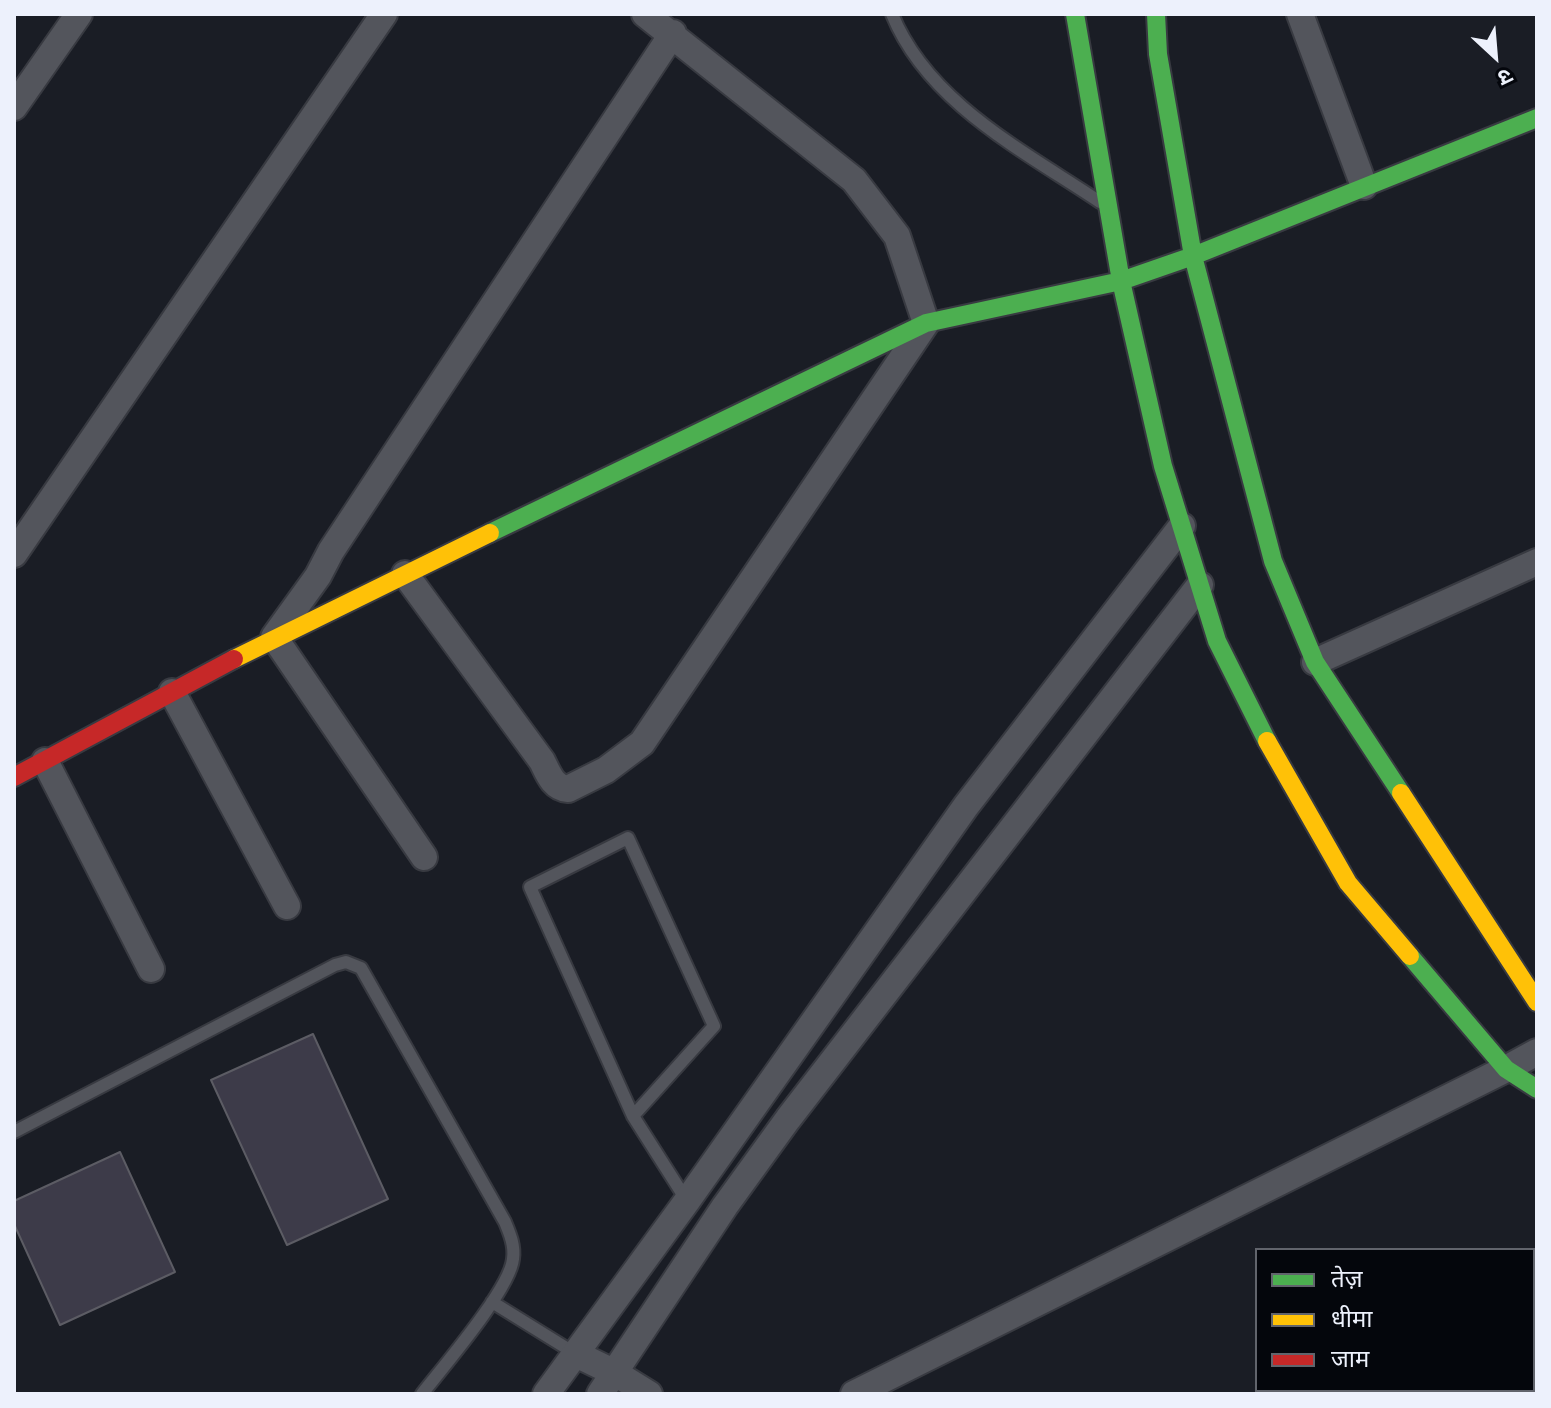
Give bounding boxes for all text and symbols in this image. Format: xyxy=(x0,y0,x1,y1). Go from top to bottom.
north arrow xyxy=(1455,16,1535,96)
text: उ xyxy=(1494,62,1517,93)
legend xyxy=(1255,1248,1535,1392)
text: तेज़ xyxy=(1331,1263,1363,1294)
text: धीमा xyxy=(1331,1303,1373,1334)
text: जाम xyxy=(1331,1343,1369,1374)

